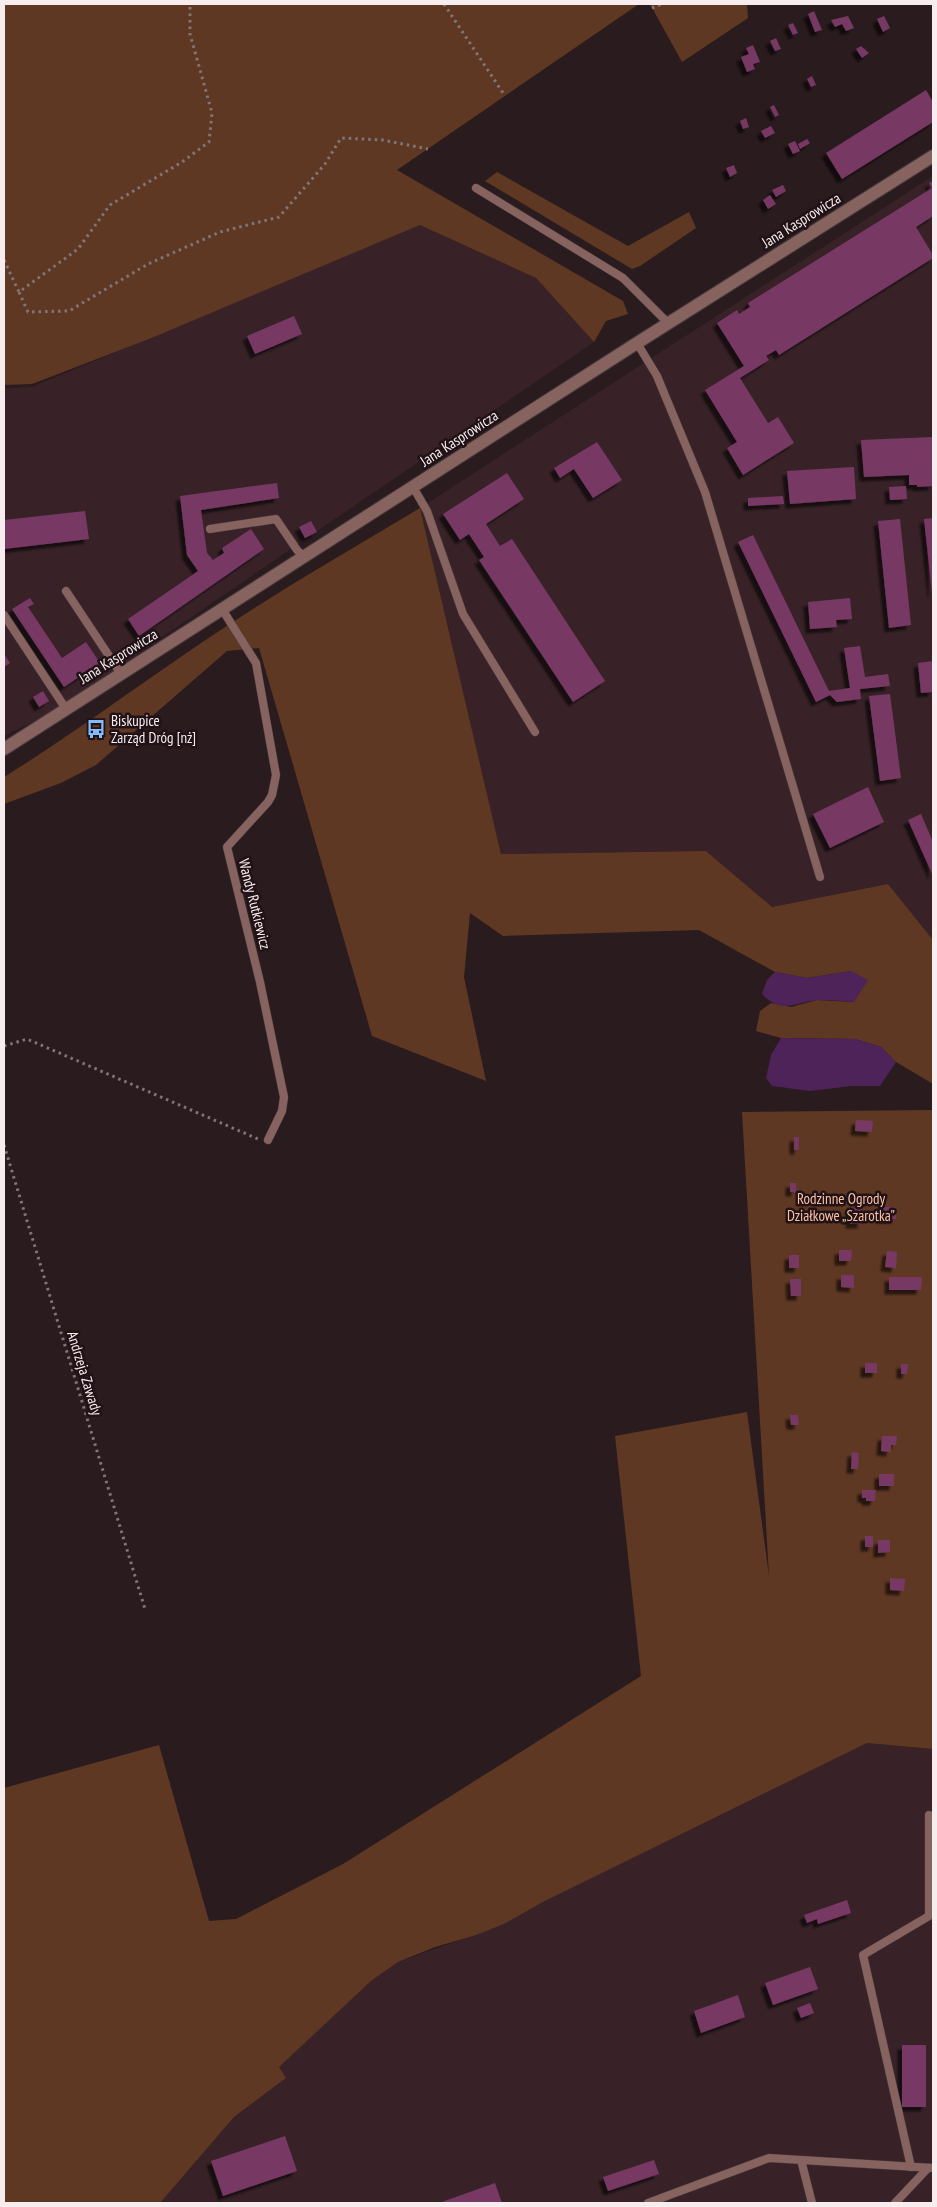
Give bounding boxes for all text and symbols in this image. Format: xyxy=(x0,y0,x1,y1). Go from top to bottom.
street label: Jana Kasprowicza xyxy=(757,188,844,252)
street label: Jana Kasprowicza xyxy=(416,406,502,471)
street label: Jana Kasprowicza xyxy=(74,624,161,688)
place label: Biskupice Zarząd Dróg [nż] xyxy=(111,711,196,747)
bus stop icon: Biskupice Zarząd Dróg [nż] xyxy=(85,718,107,740)
street label: Wandy Rutkiewicz xyxy=(235,857,275,951)
park label: Rodzinne Ogrody Działkowe „Szarotka” xyxy=(787,1189,895,1225)
street label: Andrzeja Zawady xyxy=(63,1329,107,1418)

